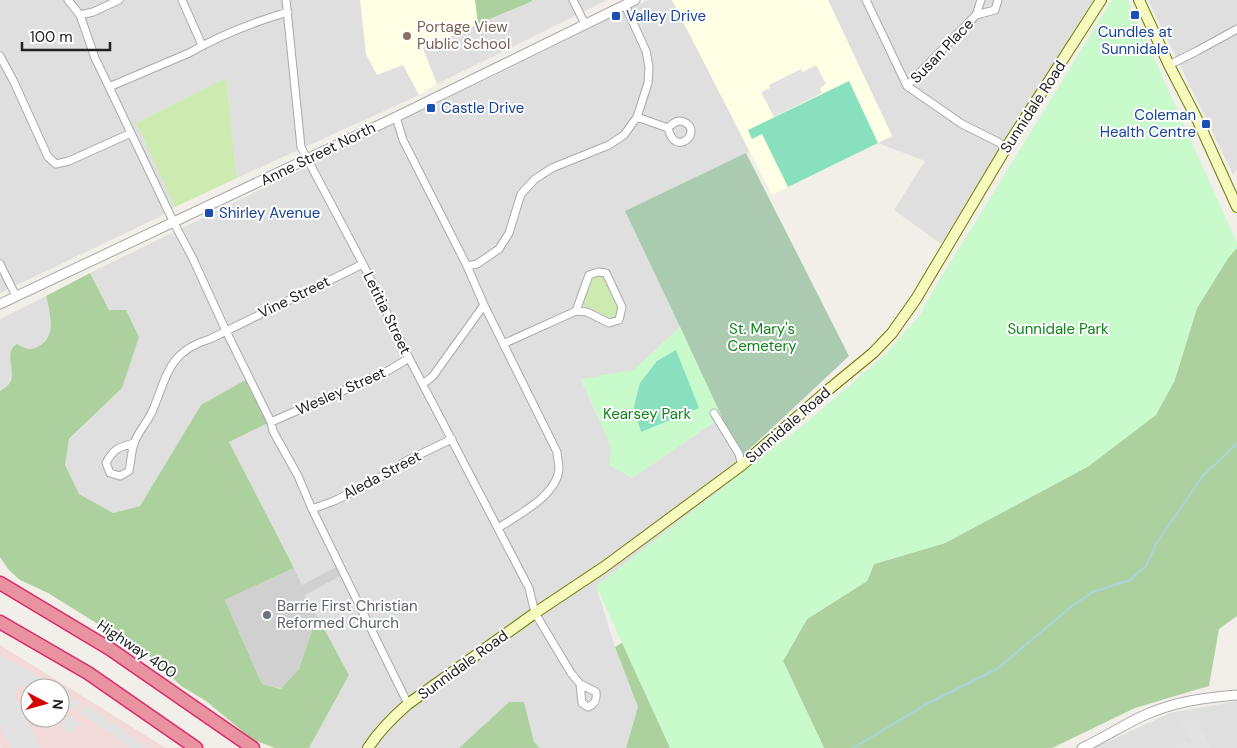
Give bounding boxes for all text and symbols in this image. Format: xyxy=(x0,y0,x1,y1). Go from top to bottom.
place label: Valley Drive xyxy=(626,6,706,26)
marker: Cundles at Sunnidale xyxy=(1129,9,1141,21)
marker: Valley Drive xyxy=(610,10,622,22)
street label: Susan Place xyxy=(906,14,978,88)
place label: Portage View Public School xyxy=(417,17,510,54)
scale bar xyxy=(22,20,110,52)
place label: Cundles at Sunnidale xyxy=(1098,22,1172,59)
text: 100 m xyxy=(30,27,73,47)
marker: Portage View Public School xyxy=(401,30,413,42)
street label: Sunnidale Road xyxy=(996,57,1070,157)
place label: Castle Drive xyxy=(441,98,524,118)
marker: Castle Drive xyxy=(425,102,437,114)
place label: Coleman Health Centre xyxy=(1100,105,1196,142)
street label: Anne Street North xyxy=(257,118,379,190)
marker: Coleman Health Centre xyxy=(1200,118,1212,130)
place label: Shirley Avenue xyxy=(219,203,320,223)
marker: Shirley Avenue xyxy=(203,207,215,219)
street label: Letitia Street xyxy=(358,268,416,358)
street label: Vine Street xyxy=(255,271,333,323)
park label: St. Mary's Cemetery xyxy=(728,319,797,356)
park label: Sunnidale Park xyxy=(1007,319,1109,339)
street label: Wesley Street xyxy=(293,362,389,420)
street label: Sunnidale Road xyxy=(741,383,835,467)
park label: Kearsey Park xyxy=(603,404,692,424)
street label: Aleda Street xyxy=(339,446,425,504)
place label: Barrie First Christian Reformed Church xyxy=(277,596,418,633)
marker: Barrie First Christian Reformed Church xyxy=(261,609,273,621)
street label: Highway 400 xyxy=(93,615,181,683)
street label: Sunnidale Road xyxy=(414,626,512,704)
north arrow xyxy=(20,678,70,728)
text: N xyxy=(48,698,67,710)

